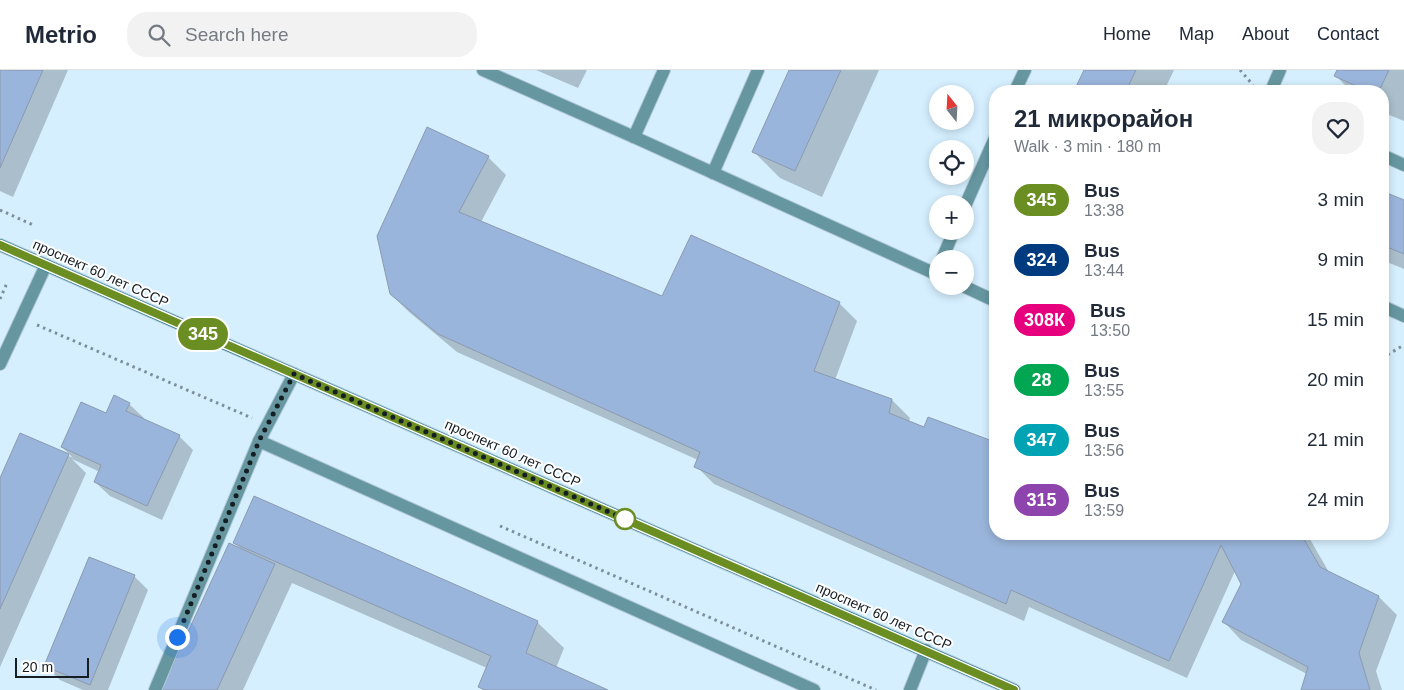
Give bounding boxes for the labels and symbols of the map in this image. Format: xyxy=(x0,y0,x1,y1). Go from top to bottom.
north arrow xyxy=(929,85,974,130)
street label: проспект 60 лет СССР xyxy=(31,236,171,310)
line badge: 345 xyxy=(174,318,232,350)
street label: проспект 60 лет СССР xyxy=(443,416,583,490)
unlabelled marker xyxy=(614,508,636,530)
street label: проспект 60 лет СССР xyxy=(814,579,954,653)
your location xyxy=(165,625,190,650)
scale bar xyxy=(15,655,89,678)

